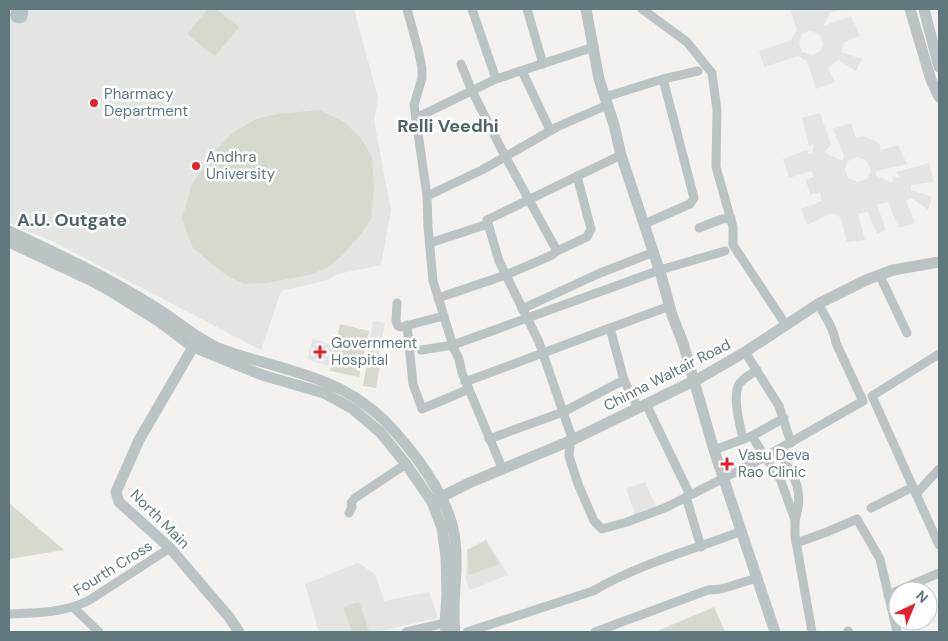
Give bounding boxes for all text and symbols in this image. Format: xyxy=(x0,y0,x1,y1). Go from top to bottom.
place label: Pharmacy Department xyxy=(104,84,188,121)
marker: Pharmacy Department xyxy=(88,97,100,109)
district label: Relli Veedhi xyxy=(397,114,499,138)
place label: Andhra University xyxy=(206,147,276,184)
marker: Andhra University xyxy=(190,160,202,172)
district label: A.U. Outgate xyxy=(17,208,127,232)
place label: Government Hospital xyxy=(331,333,418,370)
street label: Chinna Waltair Road xyxy=(600,334,734,416)
marker: Government Hospital xyxy=(313,345,327,359)
place label: Vasu Deva Rao Clinic xyxy=(738,445,810,482)
marker: Vasu Deva Rao Clinic xyxy=(720,457,734,471)
street label: North Main xyxy=(126,485,194,553)
street label: Fourth Cross xyxy=(70,536,156,600)
north arrow xyxy=(888,581,938,631)
text: N xyxy=(912,587,932,607)

